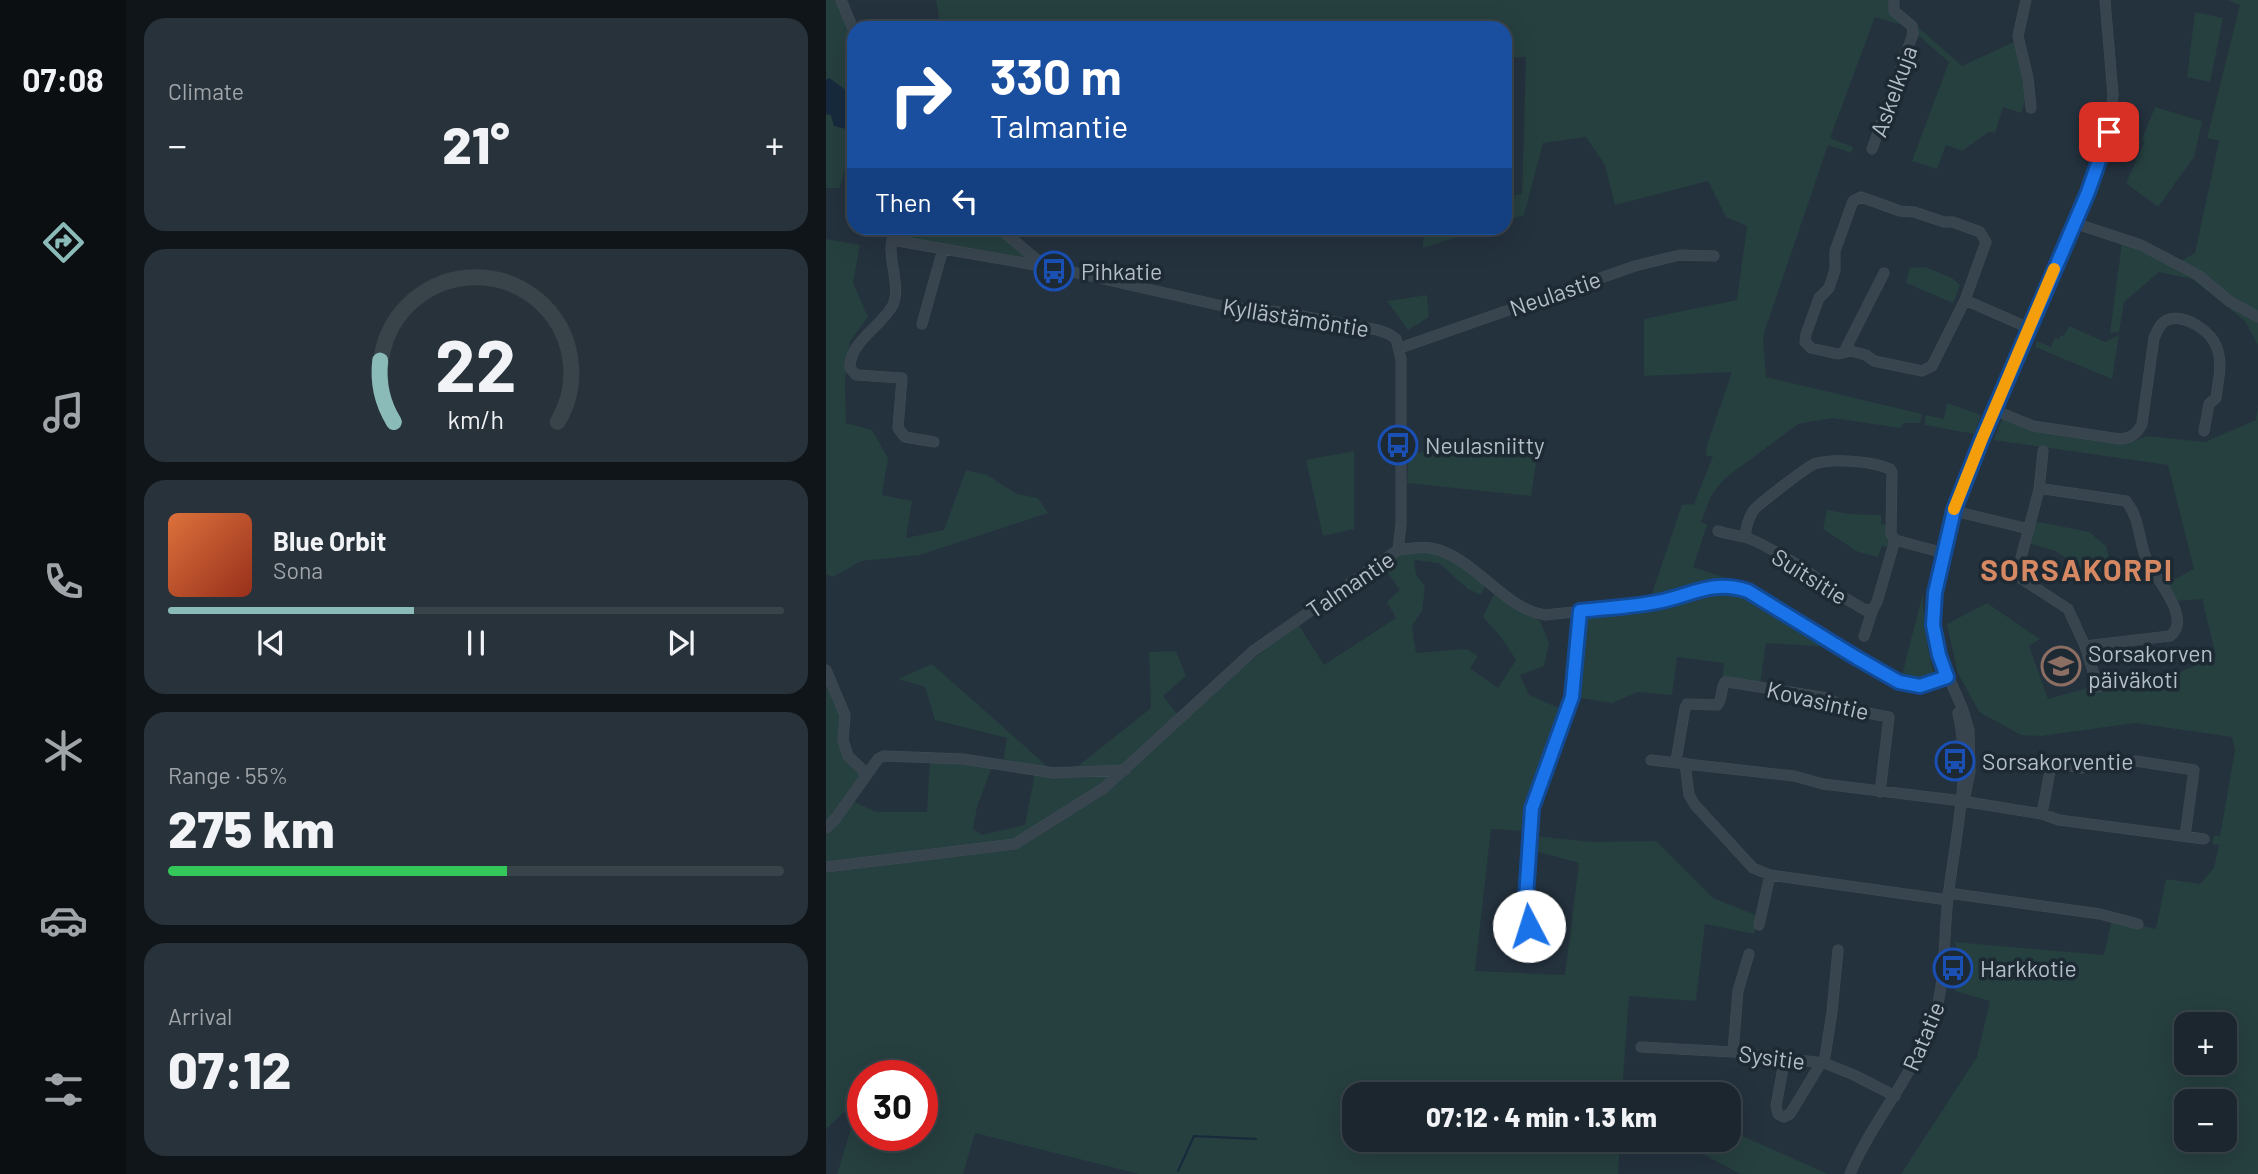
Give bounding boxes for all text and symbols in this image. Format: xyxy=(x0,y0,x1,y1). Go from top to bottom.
street label: Askelkuja xyxy=(1864,42,1922,140)
text: 330 m xyxy=(990,46,1122,105)
icon: right xyxy=(875,49,966,140)
text: 07:08 xyxy=(22,60,104,98)
text: Climate xyxy=(168,77,244,105)
pin xyxy=(2079,102,2139,162)
text: Talmantie xyxy=(990,106,1128,144)
text: 21° xyxy=(442,112,510,174)
icon: arrive xyxy=(2090,113,2128,151)
text: − xyxy=(168,121,187,167)
text: + xyxy=(765,121,784,167)
icon: left xyxy=(946,182,984,220)
text: Then xyxy=(875,186,932,217)
icon: directions xyxy=(39,218,88,267)
bus stop icon: Pihkatie xyxy=(1033,250,1075,292)
place label: Pihkatie xyxy=(1081,257,1162,285)
street label: Neulastie xyxy=(1506,264,1604,322)
street label: Kyllästämöntie xyxy=(1221,292,1371,342)
text: 22 xyxy=(435,319,517,407)
icon: music xyxy=(39,388,88,437)
text: km/h xyxy=(448,404,504,434)
bus stop icon: Neulasniitty xyxy=(1377,424,1419,466)
place label: Neulasniitty xyxy=(1425,431,1545,459)
text: Blue Orbit xyxy=(273,525,386,556)
street label: Suitsitie xyxy=(1767,542,1853,610)
street label: Talmantie xyxy=(1301,545,1399,623)
district label: SORSAKORPI xyxy=(1980,551,2174,587)
text: Sona xyxy=(273,556,323,584)
icon: phone xyxy=(39,557,88,606)
icon: previous xyxy=(252,624,290,662)
icon: pause xyxy=(457,624,495,662)
icon: next xyxy=(662,624,700,662)
place label: Sorsakorven päiväkoti xyxy=(2088,639,2213,693)
school or university icon: Sorsakorven päiväkoti xyxy=(2040,645,2082,687)
street label: Kovasintie xyxy=(1764,675,1872,725)
icon: climate xyxy=(39,726,88,775)
bus stop icon: Sorsakorventie xyxy=(1934,740,1976,782)
place label: Sorsakorventie xyxy=(1982,747,2133,775)
text: Range · 55% xyxy=(168,761,288,789)
text: 275 km xyxy=(168,796,335,858)
position arrow xyxy=(1492,889,1566,963)
icon: car xyxy=(39,896,88,945)
bus stop icon: Harkkotie xyxy=(1932,947,1974,989)
place label: Harkkotie xyxy=(1980,954,2077,982)
street label: Ratatie xyxy=(1896,997,1950,1075)
text: Arrival xyxy=(168,1002,232,1030)
map controls xyxy=(2174,1012,2237,1152)
button: + xyxy=(2174,1012,2237,1075)
text: 07:12 xyxy=(168,1037,291,1099)
street label: Sysitie xyxy=(1737,1039,1807,1075)
speed limit sign: 30 xyxy=(847,1060,938,1151)
icon: filters xyxy=(39,1065,88,1114)
button: − xyxy=(2174,1089,2237,1152)
text: 07:12 · 4 min · 1.3 km xyxy=(1426,1101,1657,1132)

